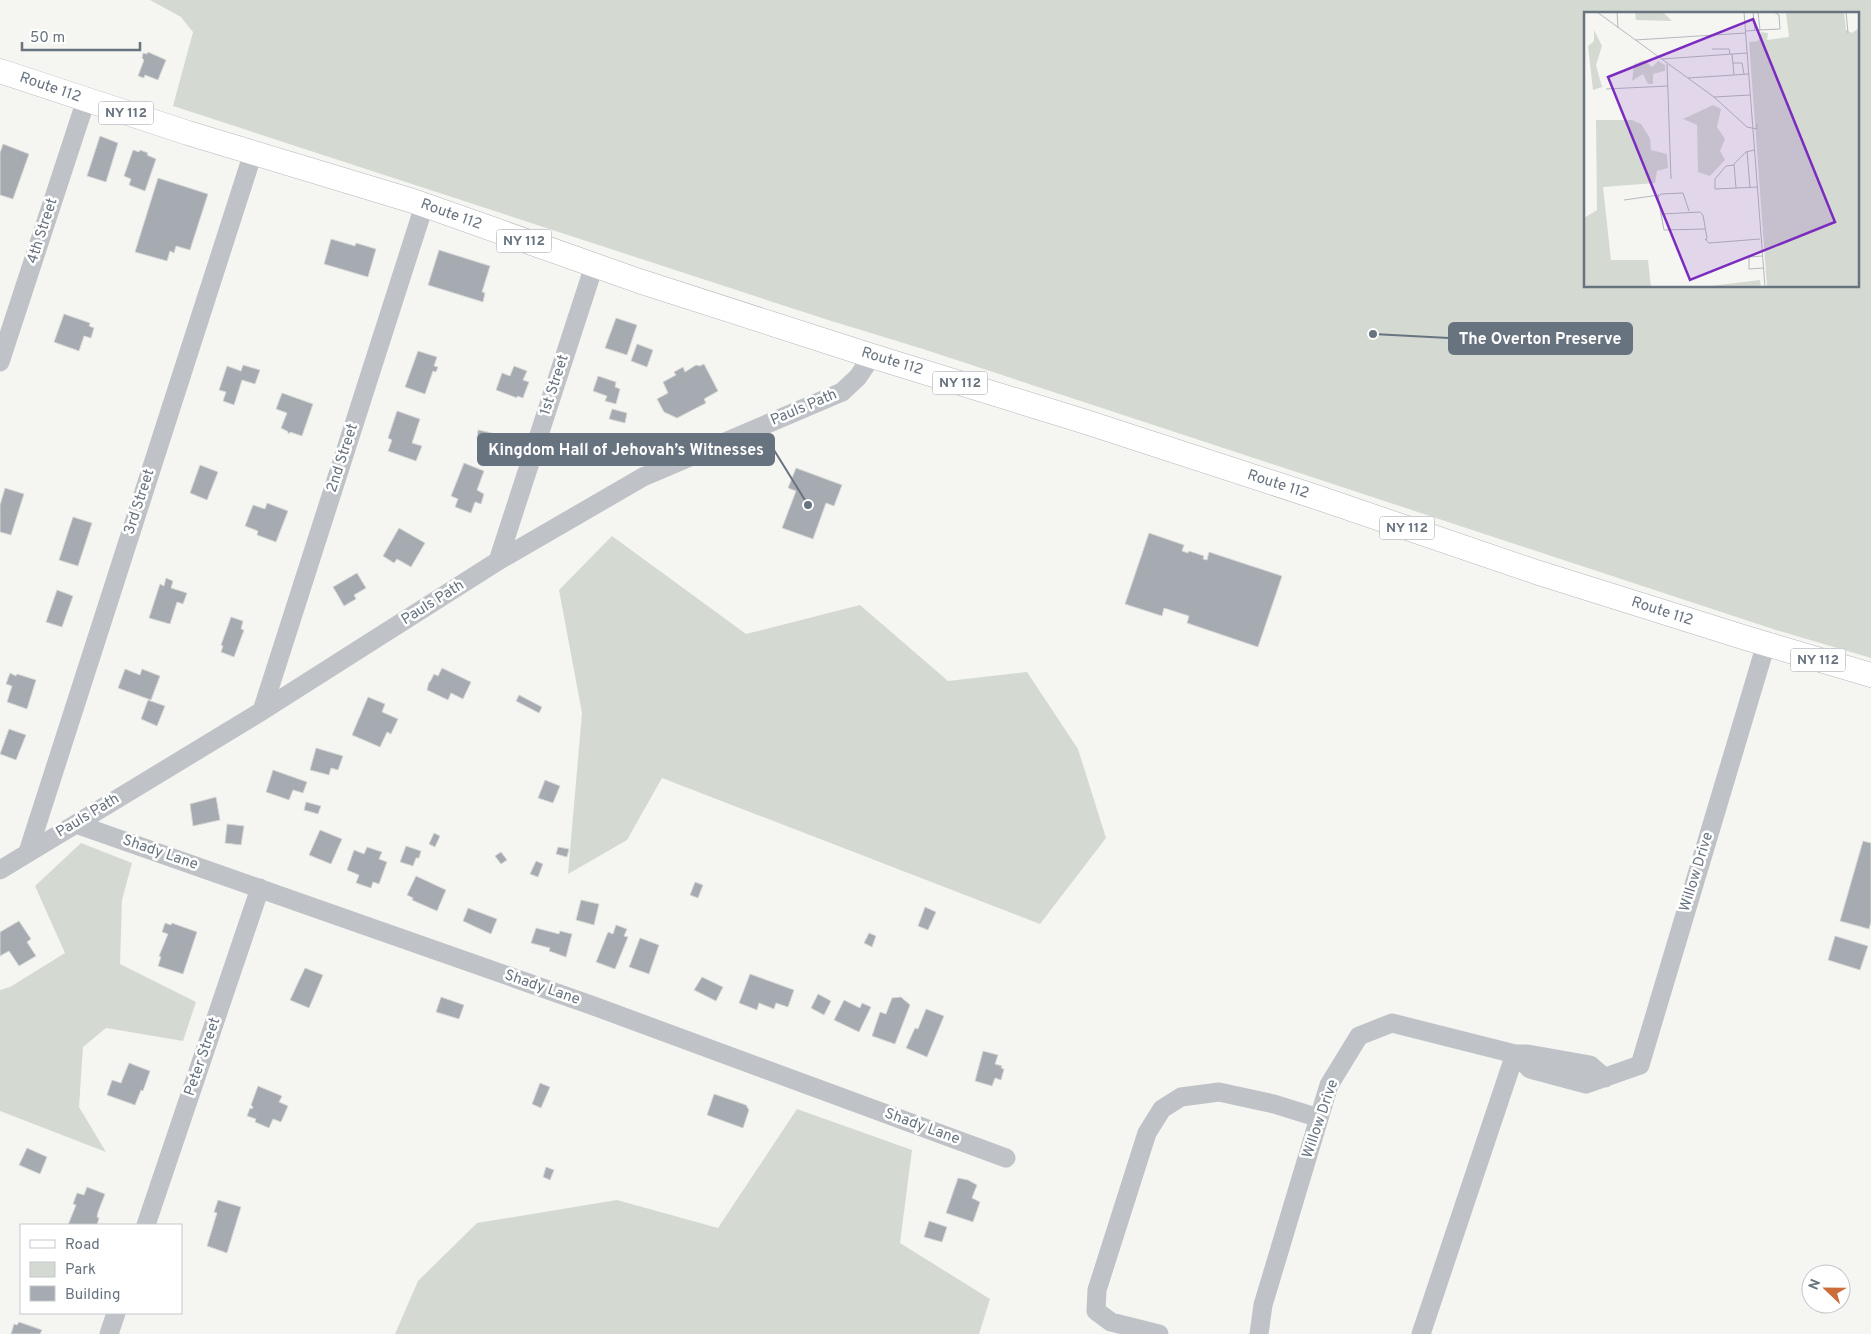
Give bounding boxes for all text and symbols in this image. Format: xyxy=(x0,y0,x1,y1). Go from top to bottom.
inset map xyxy=(1584,12,1858,288)
scale bar xyxy=(22,20,140,52)
text: 50 m xyxy=(30,29,65,48)
street label: Route 112 xyxy=(17,69,83,107)
road number: NY 112 xyxy=(98,102,154,125)
street label: Route 112 xyxy=(418,195,484,235)
street label: 4th Street xyxy=(23,196,63,266)
road number: NY 112 xyxy=(496,230,552,252)
callout: The Overton Preserve xyxy=(1449,323,1632,354)
text: The Overton Preserve xyxy=(1459,330,1621,350)
street label: Route 112 xyxy=(859,344,925,380)
street label: 1st Street xyxy=(536,352,574,418)
road number: NY 112 xyxy=(932,372,988,394)
street label: Pauls Path xyxy=(768,385,840,431)
street label: 2nd Street xyxy=(323,421,363,495)
callout: Kingdom Hall of Jehovah’s Witnesses xyxy=(478,434,774,465)
text: Kingdom Hall of Jehovah’s Witnesses xyxy=(488,441,764,461)
street label: Route 112 xyxy=(1245,466,1311,504)
street label: 3rd Street xyxy=(120,467,160,537)
road number: NY 112 xyxy=(1380,516,1434,540)
street label: Pauls Path xyxy=(398,576,468,630)
street label: Route 112 xyxy=(1629,593,1695,631)
road number: NY 112 xyxy=(1790,648,1846,672)
street label: Pauls Path xyxy=(53,790,123,842)
street label: Willow Drive xyxy=(1676,830,1718,914)
street label: Shady Lane xyxy=(120,831,200,875)
street label: Shady Lane xyxy=(502,966,582,1010)
street label: Peter Street xyxy=(181,1015,225,1099)
street label: Willow Drive xyxy=(1299,1077,1343,1161)
street label: Shady Lane xyxy=(882,1105,962,1149)
legend xyxy=(20,1224,182,1314)
text: Road xyxy=(65,1236,100,1255)
text: Park xyxy=(65,1261,96,1280)
north arrow xyxy=(1801,1264,1851,1314)
text: N xyxy=(1806,1277,1825,1293)
text: Building xyxy=(65,1286,120,1305)

